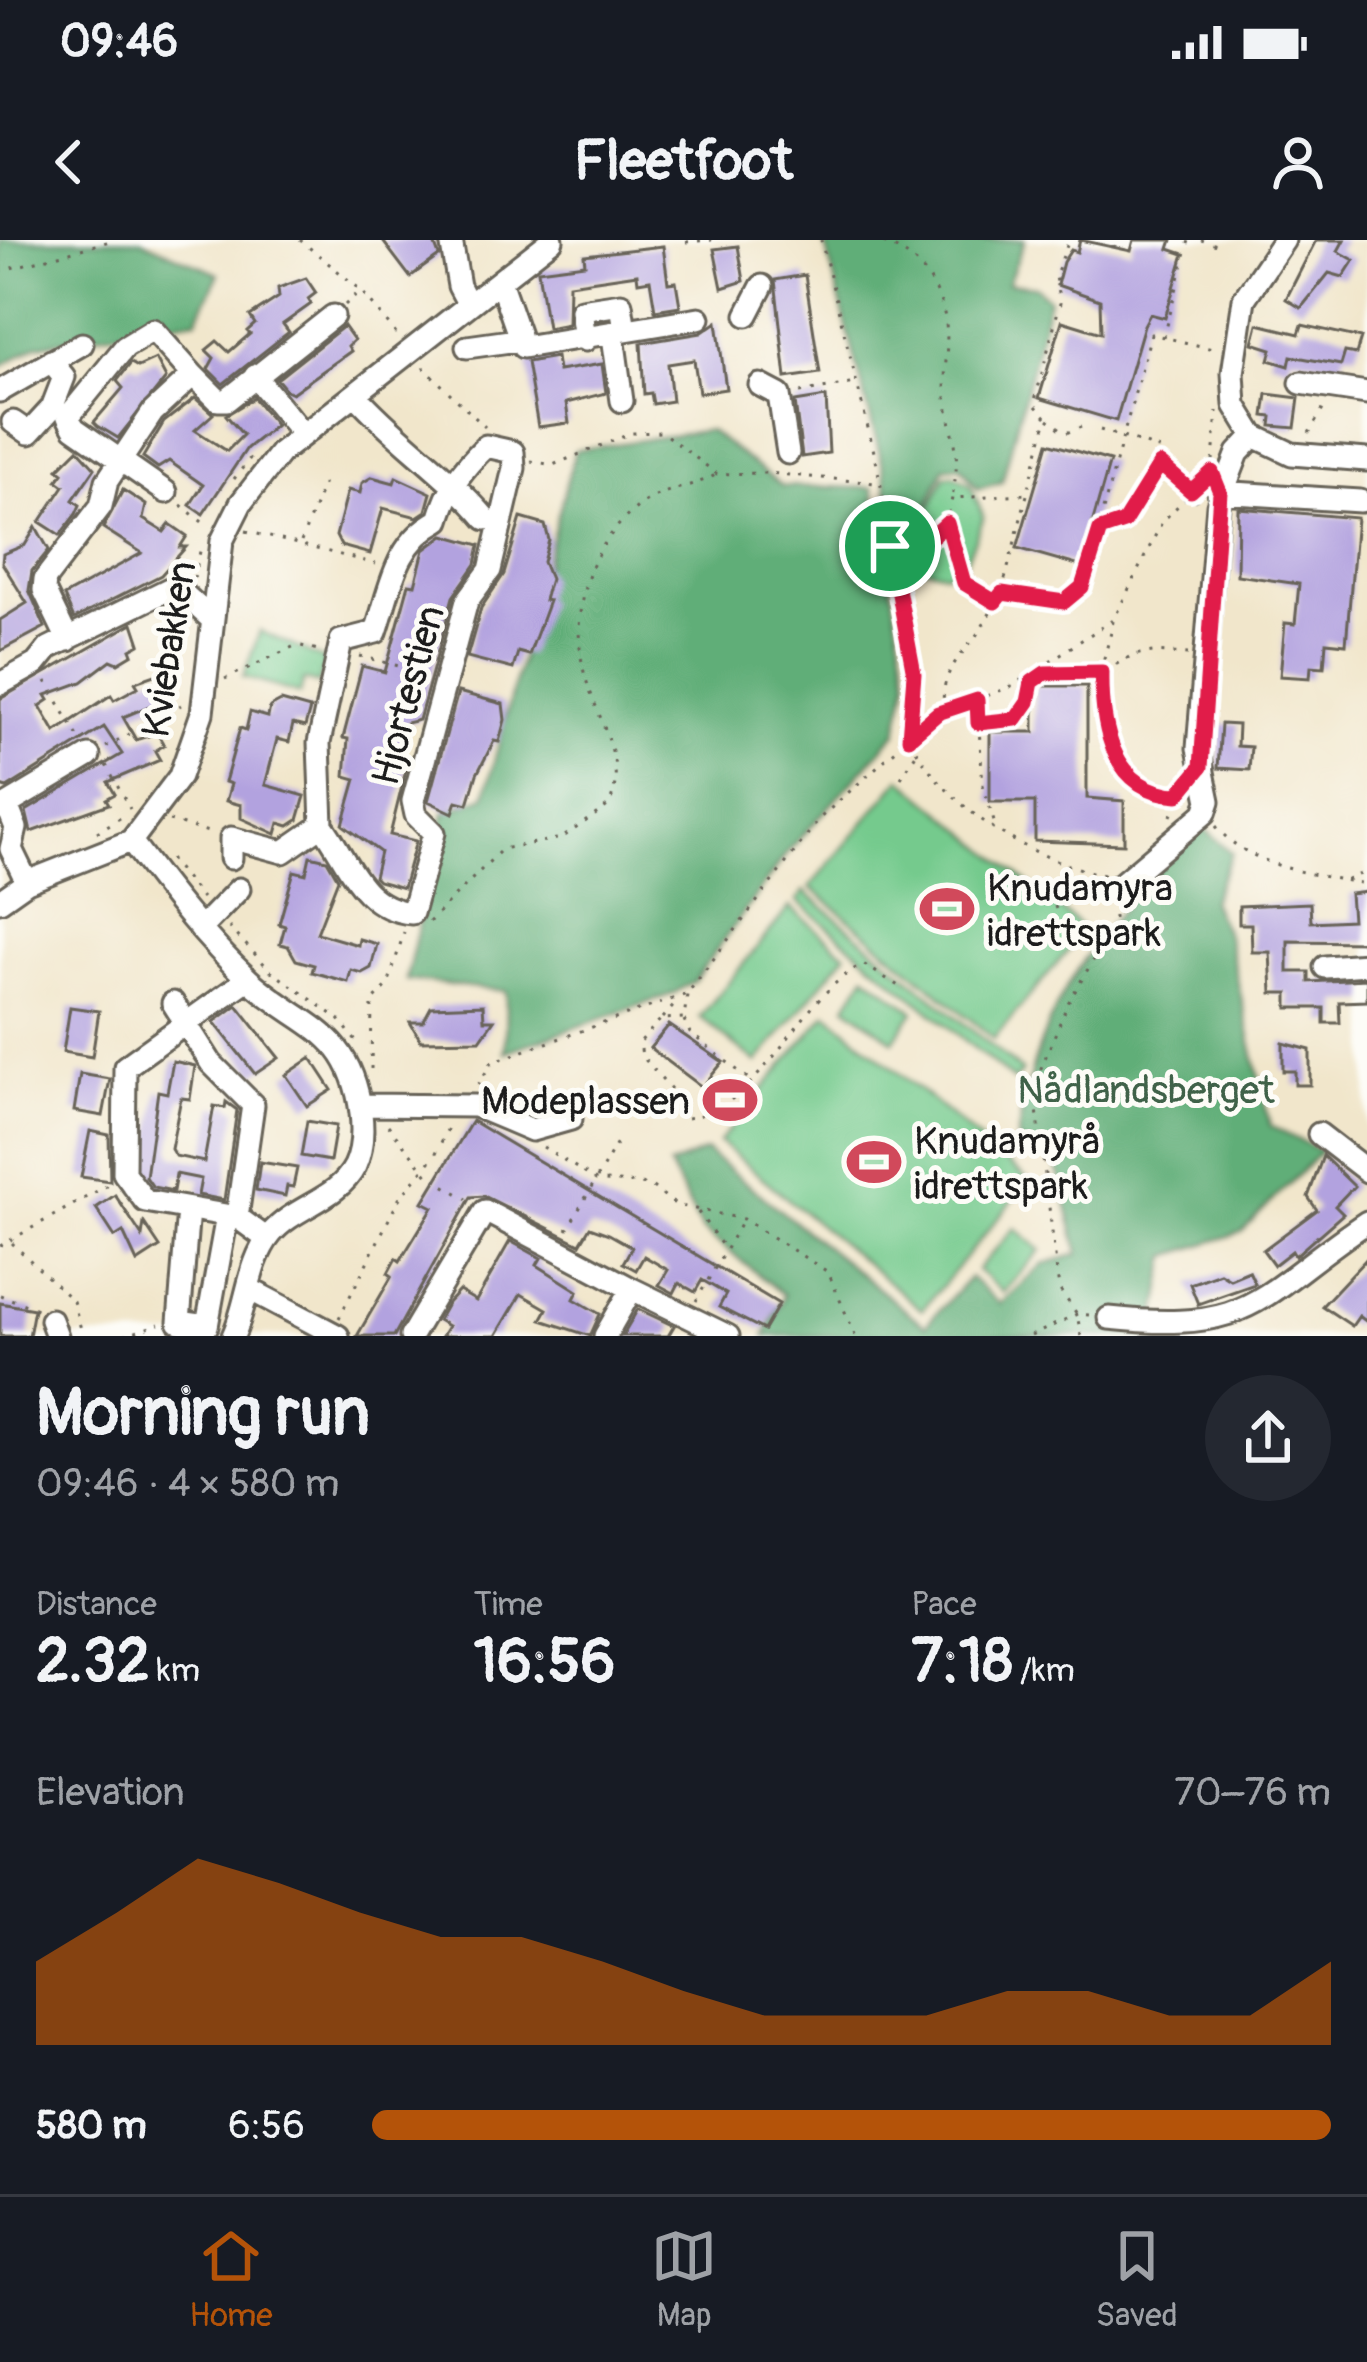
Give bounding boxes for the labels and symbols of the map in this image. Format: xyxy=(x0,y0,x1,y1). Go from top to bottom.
pin xyxy=(839,495,941,597)
street label: Kviebakken xyxy=(131,558,208,741)
street label: Hjortestien xyxy=(361,600,456,791)
place label: Knudamyra idrettspark xyxy=(987,864,1173,958)
sports icon: Knudamyra idrettspark xyxy=(918,880,976,938)
park label: Nådlandsberget xyxy=(1017,1066,1275,1115)
sports icon: Modeplassen xyxy=(701,1071,759,1129)
place label: Modeplassen xyxy=(481,1077,690,1126)
place label: Knudamyrå idrettspark xyxy=(914,1117,1102,1211)
sports icon: Knudamyrå idrettspark xyxy=(845,1133,903,1191)

